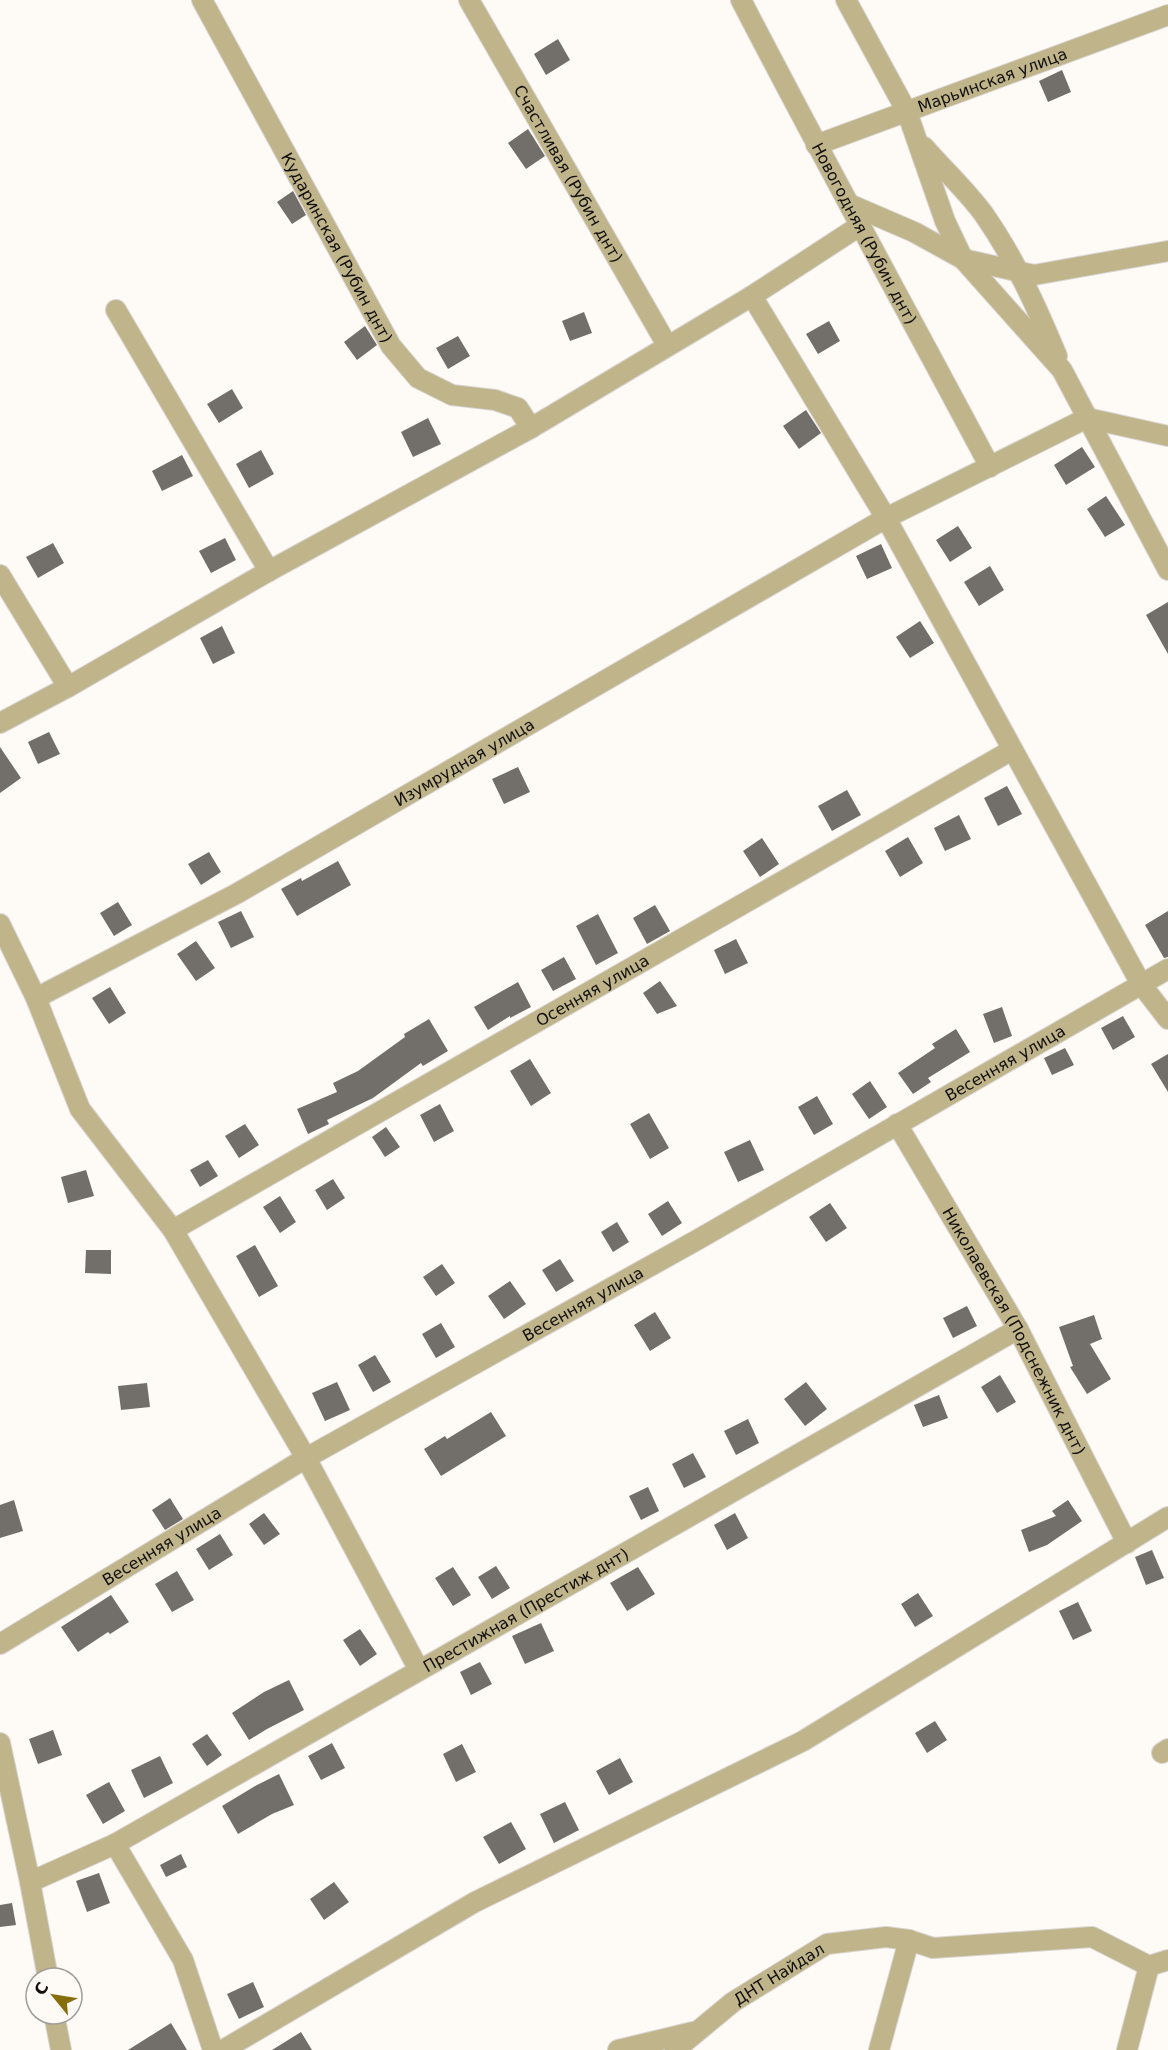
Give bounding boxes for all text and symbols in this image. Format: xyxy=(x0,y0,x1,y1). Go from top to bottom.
street label: Марьинская улица xyxy=(915,44,1070,117)
street label: Счастливая (Рубин днт) xyxy=(510,82,627,266)
street label: Новогодняя (Рубин днт) xyxy=(808,139,921,328)
street label: Кударинская (Рубин днт) xyxy=(277,149,396,346)
street label: Изумрудная улица xyxy=(391,715,538,810)
street label: Осенняя улица xyxy=(533,951,652,1030)
street label: Весенняя улица xyxy=(942,1021,1069,1105)
street label: Николаевская (Подснежник днт) xyxy=(938,1204,1089,1458)
street label: Весенняя улица xyxy=(519,1263,647,1345)
street label: Весенняя улица xyxy=(99,1503,225,1590)
street label: Престижная (Престиж днт) xyxy=(420,1544,632,1676)
street label: ДНТ Найдал xyxy=(730,1939,828,2009)
north arrow xyxy=(24,1966,84,2026)
text: С xyxy=(30,1979,53,1999)

